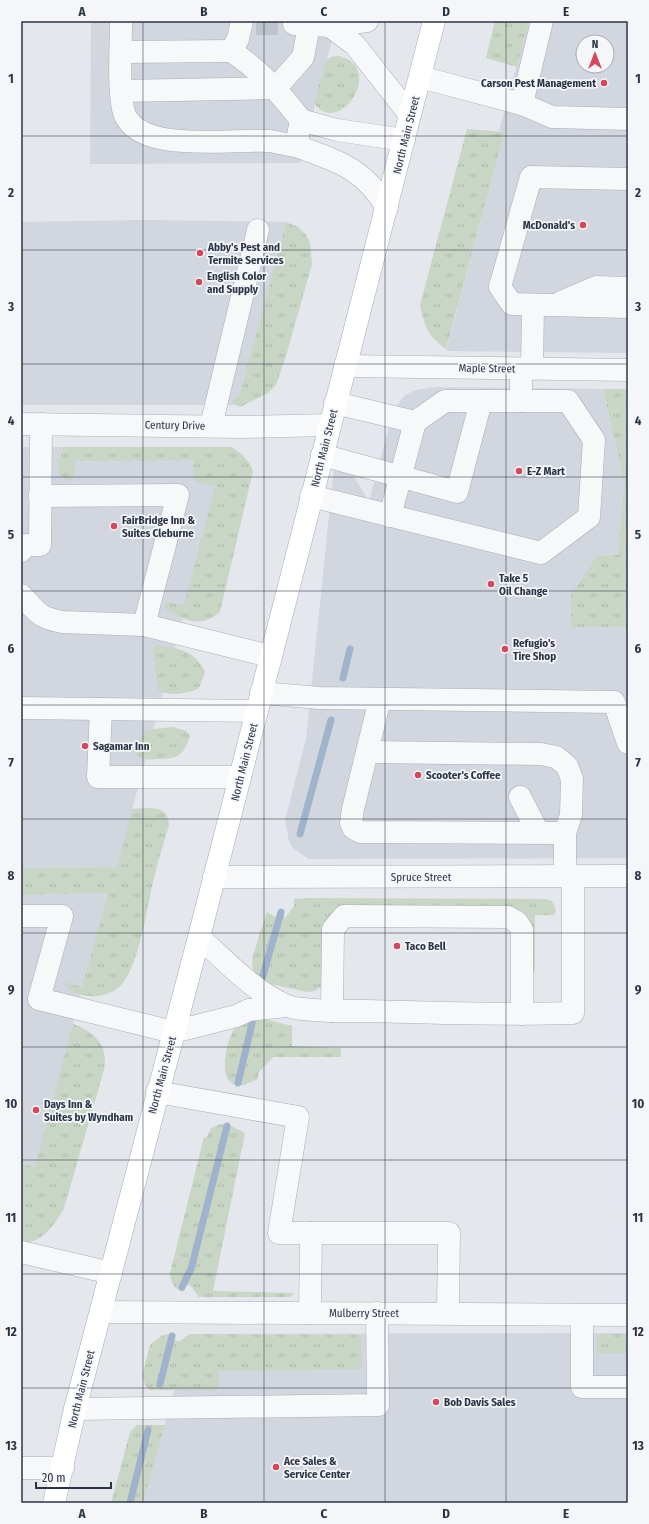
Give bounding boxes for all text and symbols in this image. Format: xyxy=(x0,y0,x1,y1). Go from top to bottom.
text: A xyxy=(77,4,86,19)
text: B xyxy=(200,4,208,19)
text: C xyxy=(321,4,328,19)
text: D xyxy=(442,4,450,19)
text: E xyxy=(563,4,569,19)
north arrow xyxy=(575,34,615,74)
text: N xyxy=(592,38,598,51)
text: 1 xyxy=(8,71,14,86)
text: 1 xyxy=(635,71,641,86)
place label: Carson Pest Management xyxy=(481,77,596,90)
marker: Carson Pest Management xyxy=(599,78,609,88)
street label: North Main Street xyxy=(391,94,423,175)
text: 2 xyxy=(7,185,14,200)
text: 2 xyxy=(634,185,641,200)
place label: McDonald's xyxy=(523,219,575,232)
marker: McDonald's xyxy=(578,220,588,230)
place label: Abby's Pest and Termite Services xyxy=(207,241,284,267)
marker: Abby's Pest and Termite Services xyxy=(195,248,205,258)
place label: English Color and Supply xyxy=(207,270,267,296)
marker: English Color and Supply xyxy=(194,277,204,287)
text: 3 xyxy=(7,299,14,314)
text: 3 xyxy=(634,299,641,314)
street label: Maple Street xyxy=(458,362,516,376)
street label: North Main Street xyxy=(309,407,341,488)
text: 4 xyxy=(8,413,15,428)
text: 4 xyxy=(635,413,642,428)
street label: Century Drive xyxy=(145,418,205,433)
place label: E-Z Mart xyxy=(527,465,565,478)
marker: E-Z Mart xyxy=(514,466,524,476)
place label: FairBridge Inn & Suites Cleburne xyxy=(122,514,195,540)
marker: FairBridge Inn & Suites Cleburne xyxy=(109,521,119,531)
text: 5 xyxy=(8,527,14,542)
text: 5 xyxy=(635,527,641,542)
place label: Take 5 Oil Change xyxy=(499,572,548,598)
marker: Take 5 Oil Change xyxy=(486,579,496,589)
place label: Refugio's Tire Shop xyxy=(513,637,556,663)
text: 6 xyxy=(8,641,15,656)
text: 6 xyxy=(635,641,642,656)
marker: Refugio's Tire Shop xyxy=(500,644,510,654)
street label: North Main Street xyxy=(229,721,261,802)
place label: Sagamar Inn xyxy=(93,740,150,753)
marker: Sagamar Inn xyxy=(80,741,90,751)
text: 7 xyxy=(8,755,14,770)
text: 7 xyxy=(635,755,641,770)
place label: Scooter's Coffee xyxy=(426,769,501,782)
marker: Scooter's Coffee xyxy=(413,770,423,780)
text: 8 xyxy=(8,868,15,883)
text: 8 xyxy=(635,868,642,883)
street label: Spruce Street xyxy=(391,871,452,884)
place label: Taco Bell xyxy=(405,940,447,953)
marker: Taco Bell xyxy=(392,941,402,951)
text: 9 xyxy=(8,982,15,997)
text: 9 xyxy=(635,982,642,997)
street label: North Main Street xyxy=(146,1035,179,1115)
text: 10 xyxy=(5,1096,17,1111)
text: 10 xyxy=(632,1096,644,1111)
place label: Days Inn & Suites by Wyndham xyxy=(44,1098,133,1124)
marker: Days Inn & Suites by Wyndham xyxy=(31,1105,41,1115)
text: 11 xyxy=(6,1210,16,1225)
text: 11 xyxy=(633,1210,643,1225)
street label: Mulberry Street xyxy=(329,1307,399,1320)
text: 12 xyxy=(5,1324,17,1339)
text: 12 xyxy=(632,1324,644,1339)
street label: North Main Street xyxy=(66,1348,98,1429)
place label: Bob Davis Sales xyxy=(444,1396,516,1409)
marker: Bob Davis Sales xyxy=(431,1397,441,1407)
text: 13 xyxy=(5,1438,17,1453)
text: 13 xyxy=(632,1438,644,1453)
place label: Ace Sales & Service Center xyxy=(283,1455,351,1481)
marker: Ace Sales & Service Center xyxy=(271,1462,281,1472)
scale bar xyxy=(36,1464,111,1490)
text: 20 m xyxy=(42,1471,66,1485)
text: A xyxy=(77,1506,86,1521)
text: B xyxy=(200,1506,208,1521)
text: C xyxy=(321,1506,328,1521)
text: D xyxy=(442,1506,450,1521)
text: E xyxy=(563,1506,569,1521)

